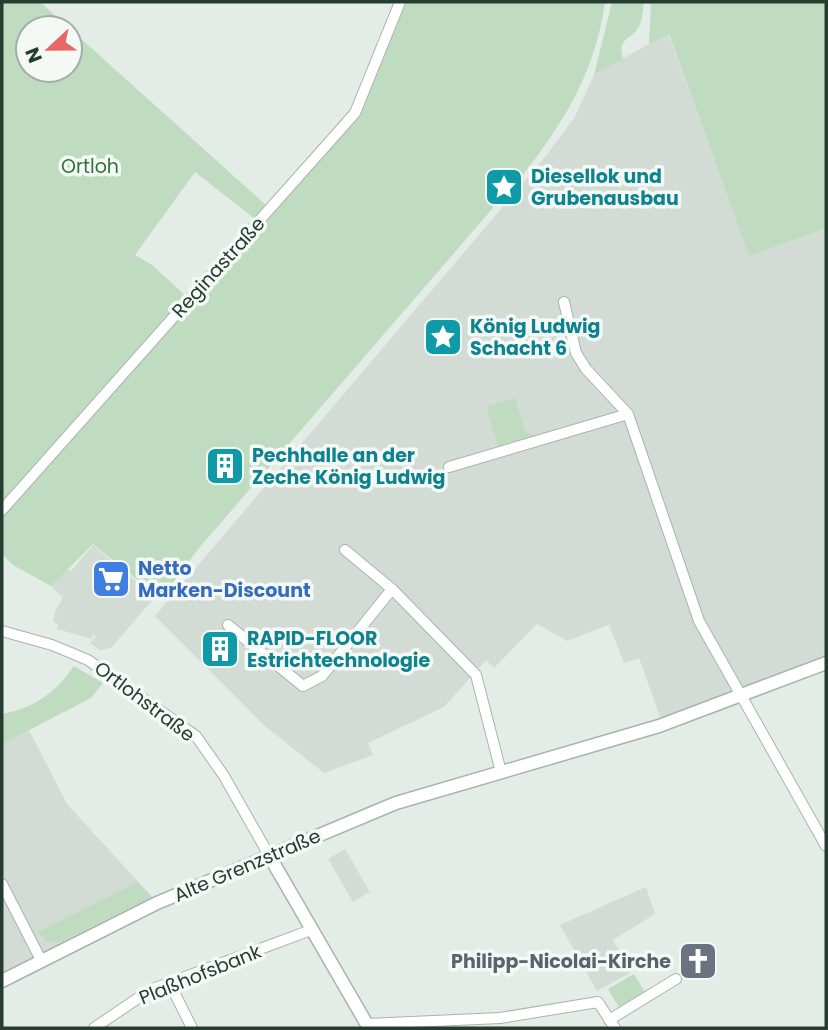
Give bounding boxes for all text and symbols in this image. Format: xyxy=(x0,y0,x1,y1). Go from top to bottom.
north arrow xyxy=(14,14,84,84)
text: N xyxy=(19,43,49,67)
park label: Ortloh xyxy=(61,153,119,180)
place label: Diesellok und Grubenausbau xyxy=(531,163,679,212)
place icon: Diesellok und Grubenausbau xyxy=(483,166,525,208)
street label: Reginastraße xyxy=(166,211,271,324)
place label: König Ludwig Schacht 6 xyxy=(470,313,600,362)
place icon: König Ludwig Schacht 6 xyxy=(422,316,464,358)
place label: Pechhalle an der Zeche König Ludwig xyxy=(252,442,445,491)
building icon: Pechhalle an der Zeche König Ludwig xyxy=(204,445,246,487)
place label: Netto Marken-Discount xyxy=(138,555,311,604)
supermarket icon: Netto Marken-Discount xyxy=(90,558,132,600)
place label: RAPID-FLOOR Estrichtechnologie xyxy=(247,625,430,674)
building icon: RAPID-FLOOR Estrichtechnologie xyxy=(199,628,241,670)
street label: Ortlohstraße xyxy=(89,655,201,748)
street label: Alte Grenzstraße xyxy=(170,822,325,909)
street label: Plaßhofsbank xyxy=(135,938,266,1011)
church icon: Philipp-Nicolai-Kirche xyxy=(677,940,719,982)
place label: Philipp-Nicolai-Kirche xyxy=(451,948,671,975)

